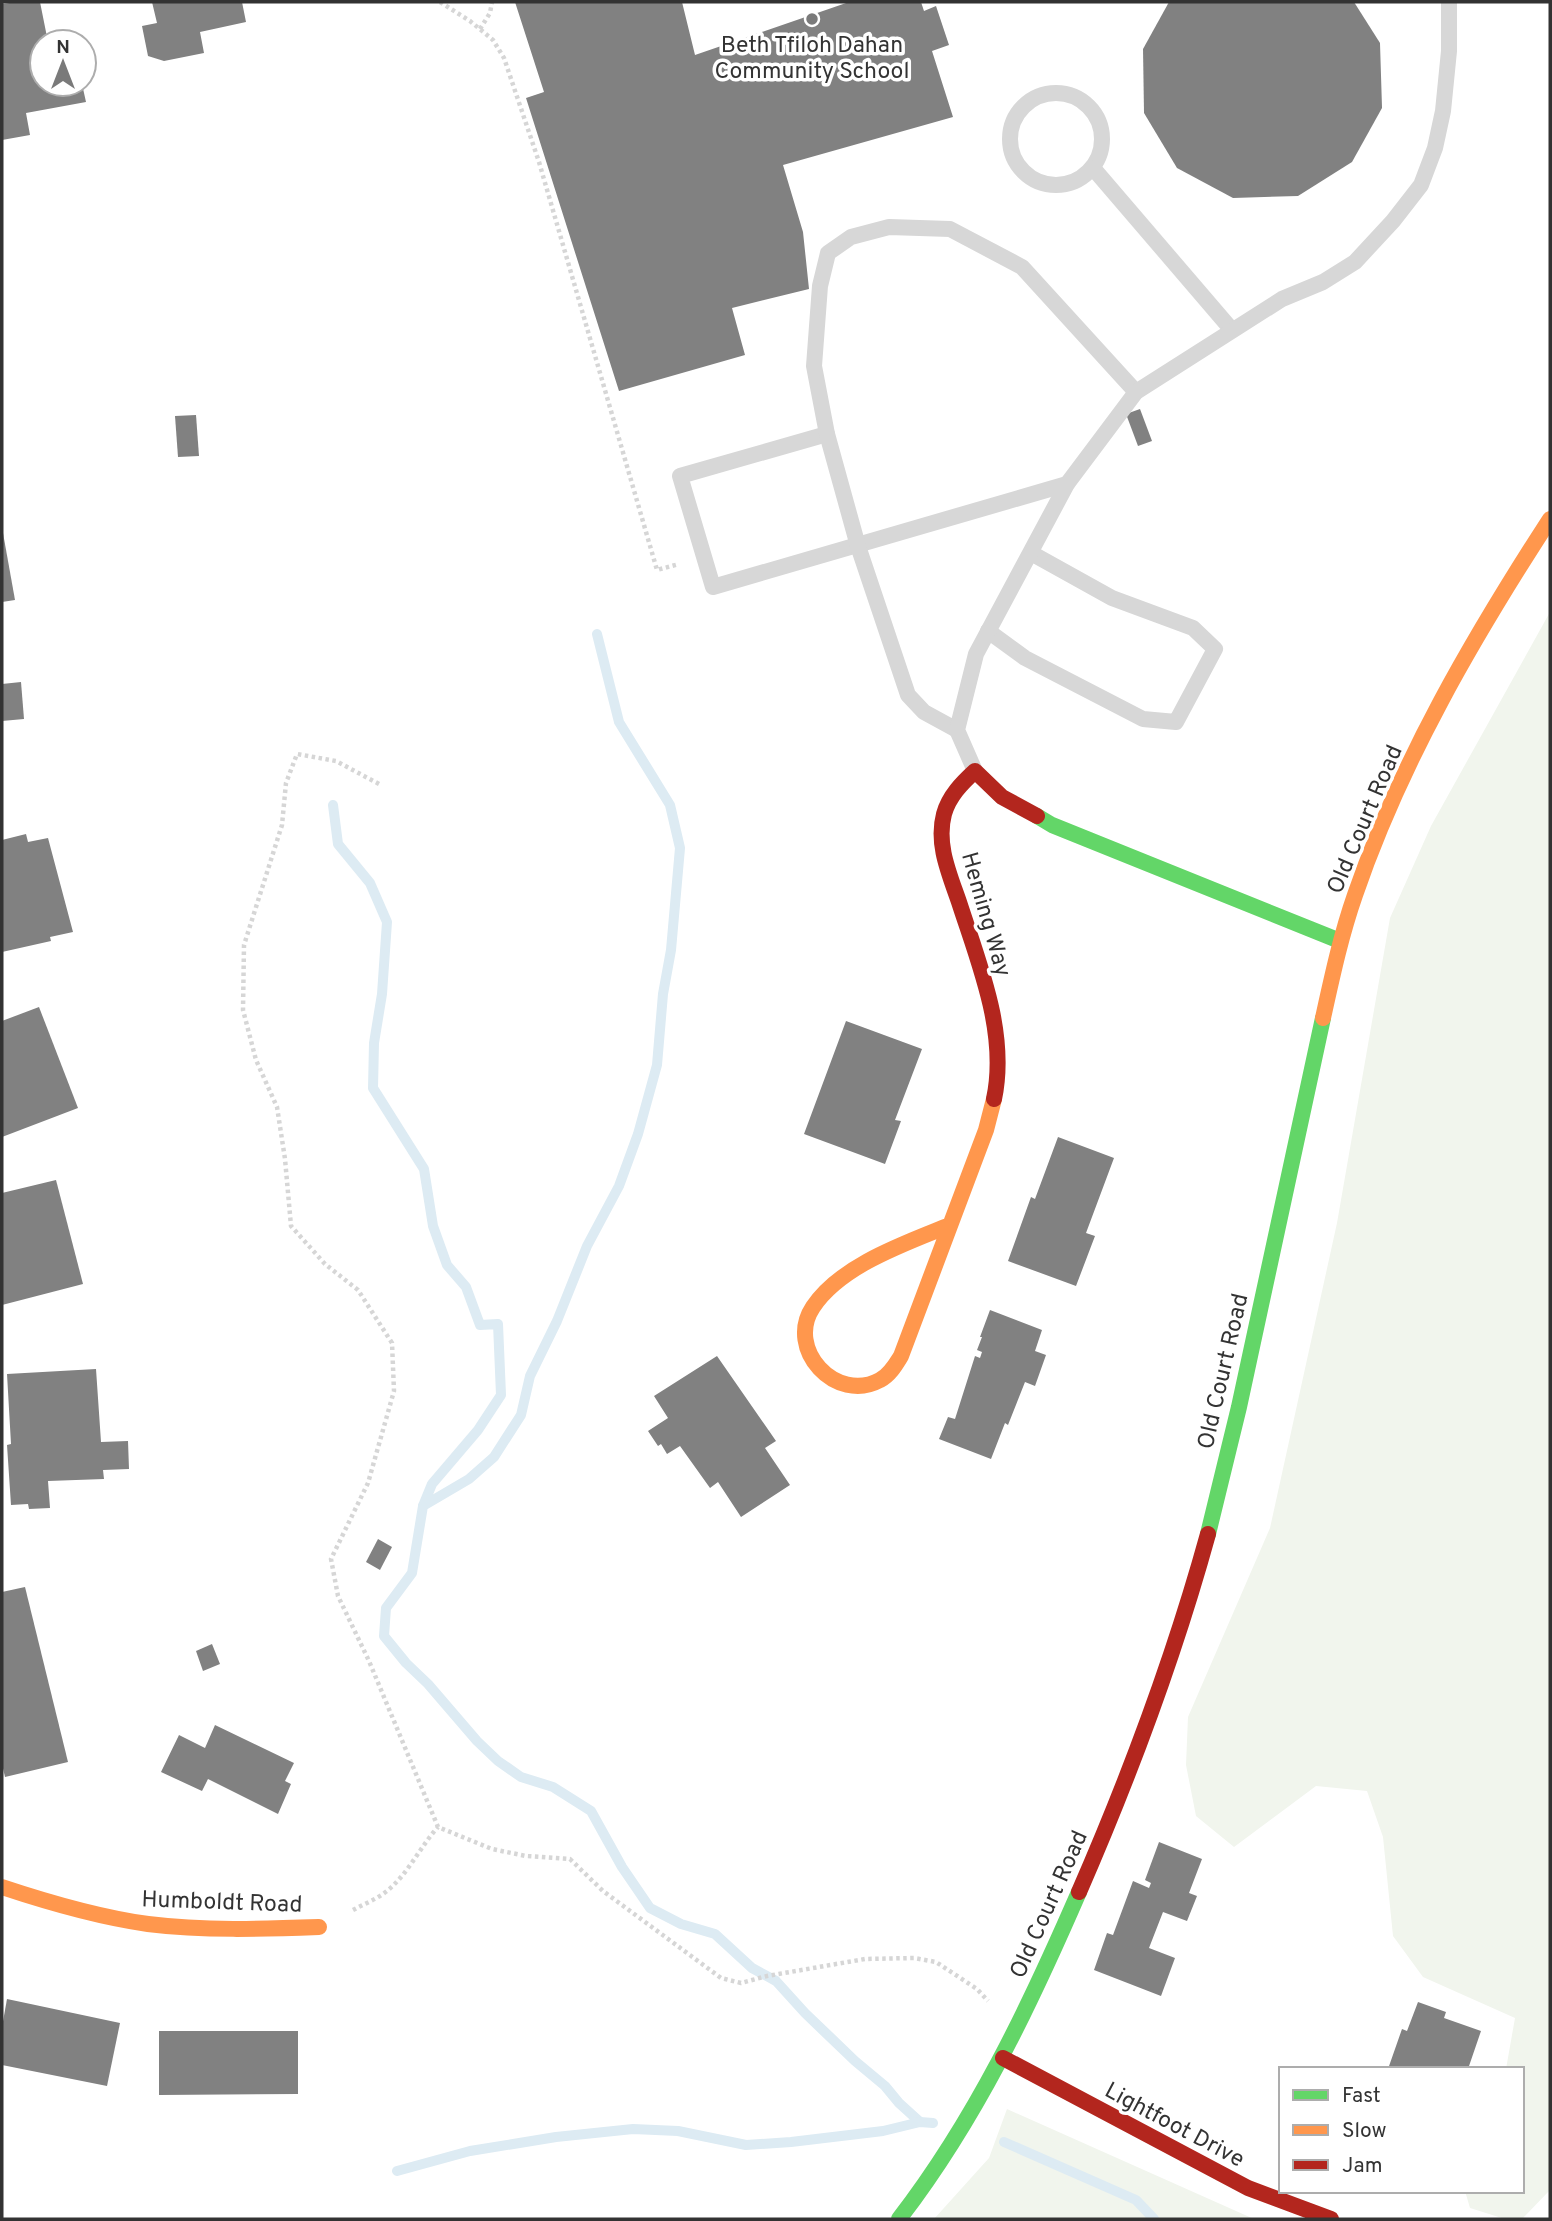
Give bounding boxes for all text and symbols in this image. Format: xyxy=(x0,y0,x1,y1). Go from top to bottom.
marker: Beth Tfiloh Dahan Community School xyxy=(804,11,820,27)
north arrow xyxy=(28,28,98,98)
place label: Beth Tfiloh Dahan Community School xyxy=(715,32,909,87)
text: N xyxy=(56,36,70,60)
street label: Old Court Road xyxy=(1322,741,1411,899)
street label: Heming Way xyxy=(953,849,1016,980)
street label: Old Court Road xyxy=(1192,1291,1256,1452)
street label: Old Court Road xyxy=(1005,1827,1096,1983)
street label: Humboldt Road xyxy=(141,1886,303,1921)
legend xyxy=(1279,2067,1524,2193)
street label: Lightfoot Drive xyxy=(1099,2077,1249,2175)
text: Fast xyxy=(1342,2083,1381,2110)
text: Slow xyxy=(1342,2118,1387,2145)
text: Jam xyxy=(1342,2153,1383,2180)

